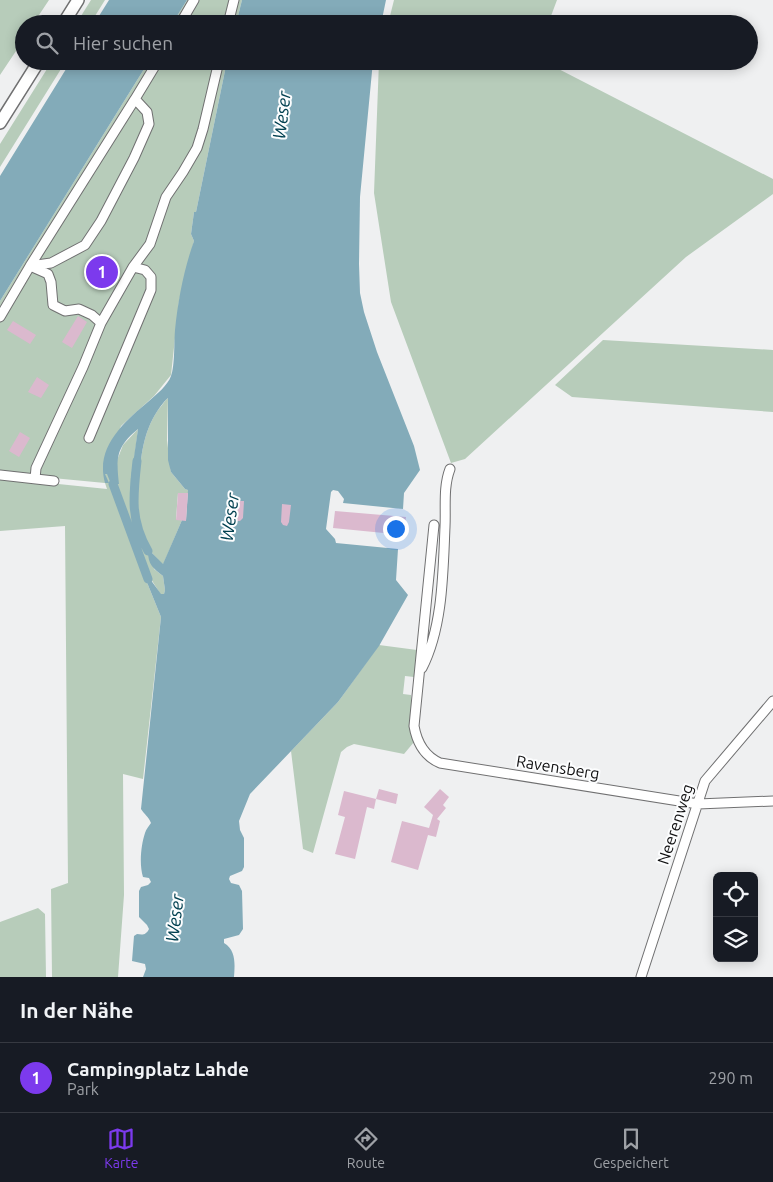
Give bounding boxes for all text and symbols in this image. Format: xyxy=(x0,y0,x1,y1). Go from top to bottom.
search box xyxy=(15,15,758,70)
icon: search xyxy=(33,29,61,57)
text: Hier suchen xyxy=(73,32,173,54)
water label: Weser xyxy=(268,89,294,140)
pin: 1 xyxy=(86,253,118,291)
water label: Weser xyxy=(216,491,242,542)
your location xyxy=(383,516,409,542)
street label: Ravensberg xyxy=(515,752,601,782)
street label: Neerenweg xyxy=(654,781,696,867)
map controls xyxy=(713,872,758,962)
button: locate xyxy=(713,872,758,917)
water label: Weser xyxy=(161,892,187,943)
button: layers xyxy=(713,917,758,962)
text: In der Nähe xyxy=(20,998,133,1022)
text: Campingplatz Lahde xyxy=(67,1058,249,1080)
text: 1 xyxy=(31,1069,41,1087)
text: 290 m xyxy=(708,1069,753,1087)
text: Park xyxy=(67,1080,99,1098)
tab: Karte xyxy=(104,1125,138,1171)
tab: Route xyxy=(347,1125,385,1171)
tab: Gespeichert xyxy=(593,1125,669,1171)

